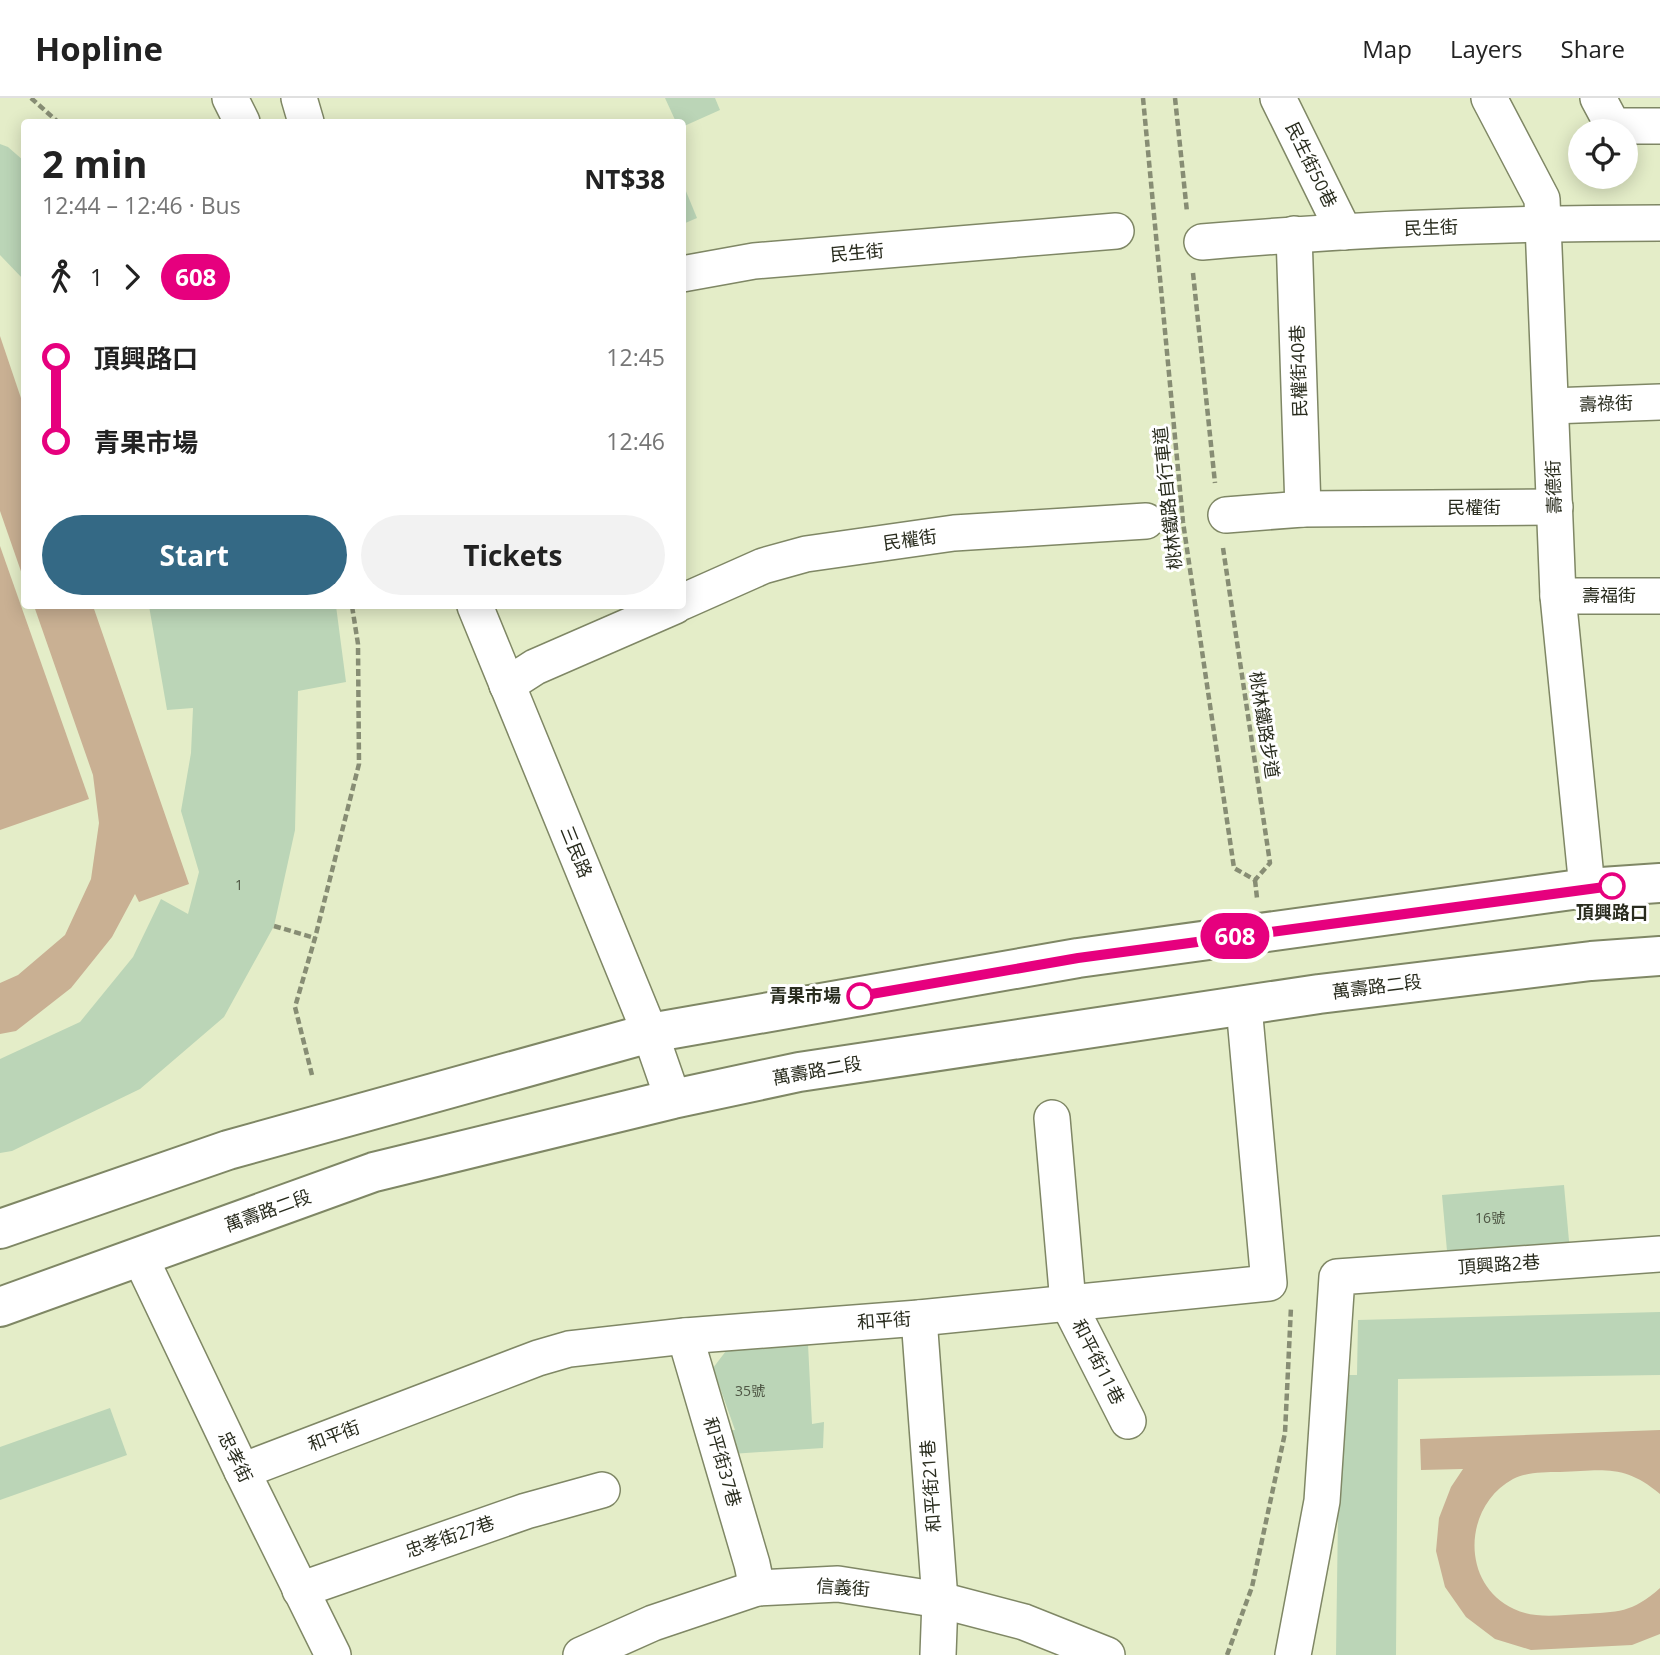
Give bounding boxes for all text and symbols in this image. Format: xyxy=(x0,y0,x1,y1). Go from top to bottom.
text: Hopline xyxy=(35,26,163,71)
text: Map xyxy=(1362,32,1412,65)
text: Layers xyxy=(1450,32,1523,65)
text: Share xyxy=(1561,32,1625,65)
street label: 民生街50巷 xyxy=(1281,118,1343,211)
map controls xyxy=(1568,119,1638,189)
button: locate xyxy=(1568,119,1638,189)
text: 2 min xyxy=(42,137,147,189)
text: NT$38 xyxy=(584,161,665,197)
text: 12:44 – 12:46 · Bus xyxy=(42,189,241,221)
street label: 民生街 xyxy=(1404,214,1458,240)
street label: 民生街 xyxy=(829,238,885,266)
icon: walk xyxy=(42,258,80,296)
icon: forward xyxy=(113,258,151,296)
text: 608 xyxy=(175,260,216,293)
text: 1 xyxy=(90,261,103,293)
street label: 民權街40巷 xyxy=(1284,324,1312,418)
text: 頂興路口 xyxy=(94,340,198,376)
text: 12:45 xyxy=(606,341,665,373)
street label: 壽祿街 xyxy=(1579,390,1633,416)
text: 青果市場 xyxy=(94,424,198,460)
text: 12:46 xyxy=(606,425,665,457)
street label: 桃林鐵路自行車道 xyxy=(1148,425,1186,571)
street label: 壽德街 xyxy=(1540,460,1566,514)
street label: 民權街 xyxy=(1447,495,1501,519)
button: Start xyxy=(42,515,347,595)
button: Tickets xyxy=(361,515,665,595)
street label: 民權街 xyxy=(881,523,938,555)
street label: 壽福街 xyxy=(1582,583,1636,607)
street label: 桃林鐵路步道 xyxy=(1245,670,1285,780)
street label: 三民路 xyxy=(556,822,598,881)
marker: 頂興路口 xyxy=(1599,873,1625,899)
house number: 1 xyxy=(235,875,243,894)
place label: 頂興路口 xyxy=(1576,900,1648,924)
line badge: 608 xyxy=(1195,913,1275,959)
text: 608 xyxy=(1214,919,1256,952)
street label: 萬壽路二段 xyxy=(1331,969,1423,1003)
place label: 青果市場 xyxy=(769,983,841,1007)
marker: 青果市場 xyxy=(847,983,873,1009)
street label: 萬壽路二段 xyxy=(770,1050,863,1090)
street label: 萬壽路二段 xyxy=(221,1183,314,1237)
house number: 16號 xyxy=(1475,1208,1505,1227)
street label: 頂興路2巷 xyxy=(1457,1249,1541,1279)
street label: 和平街 xyxy=(856,1306,912,1334)
street label: 和平街11巷 xyxy=(1067,1315,1131,1408)
house number: 35號 xyxy=(735,1381,765,1400)
street label: 和平街 xyxy=(304,1414,363,1456)
street label: 和平街37巷 xyxy=(699,1414,747,1510)
street label: 忠孝街 xyxy=(213,1427,259,1486)
street label: 和平街21巷 xyxy=(915,1439,945,1533)
street label: 忠孝街27巷 xyxy=(402,1510,497,1562)
street label: 信義街 xyxy=(815,1573,871,1601)

